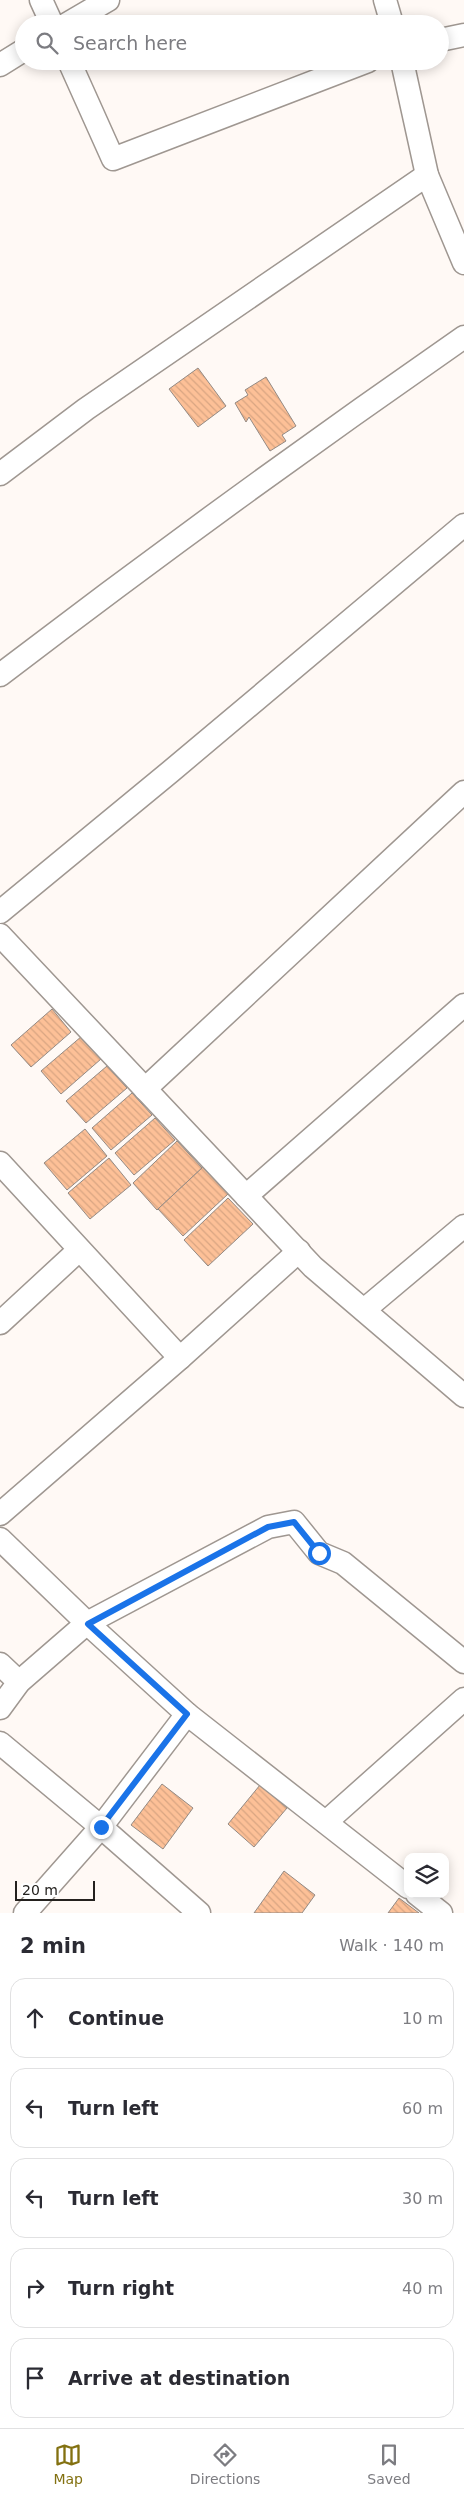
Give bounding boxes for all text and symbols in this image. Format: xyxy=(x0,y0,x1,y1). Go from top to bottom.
search box xyxy=(15,15,449,70)
icon: search xyxy=(33,29,61,57)
text: Search here xyxy=(73,32,187,54)
route start xyxy=(308,1542,331,1565)
route end xyxy=(90,1816,113,1839)
map controls xyxy=(404,1853,449,1898)
button: layers xyxy=(404,1853,449,1898)
scale bar xyxy=(15,1878,95,1901)
text: 20 m xyxy=(22,1882,58,1898)
text: 2 min xyxy=(20,1934,86,1958)
text: Walk · 140 m xyxy=(339,1936,444,1955)
icon: ahead xyxy=(21,2004,49,2032)
text: Continue xyxy=(68,2007,164,2029)
text: 10 m xyxy=(402,2009,443,2028)
icon: left xyxy=(21,2094,49,2122)
text: Turn left xyxy=(68,2097,159,2119)
text: 60 m xyxy=(402,2099,443,2118)
icon: left xyxy=(21,2184,49,2212)
text: Turn left xyxy=(68,2187,159,2209)
text: 30 m xyxy=(402,2189,443,2208)
icon: right xyxy=(21,2274,49,2302)
text: Turn right xyxy=(68,2277,174,2299)
text: 40 m xyxy=(402,2279,443,2298)
icon: arrive xyxy=(21,2364,49,2392)
text: Arrive at destination xyxy=(68,2367,290,2389)
tab: Map xyxy=(53,2441,83,2487)
tab: Directions xyxy=(190,2441,260,2487)
tab: Saved xyxy=(367,2441,411,2487)

